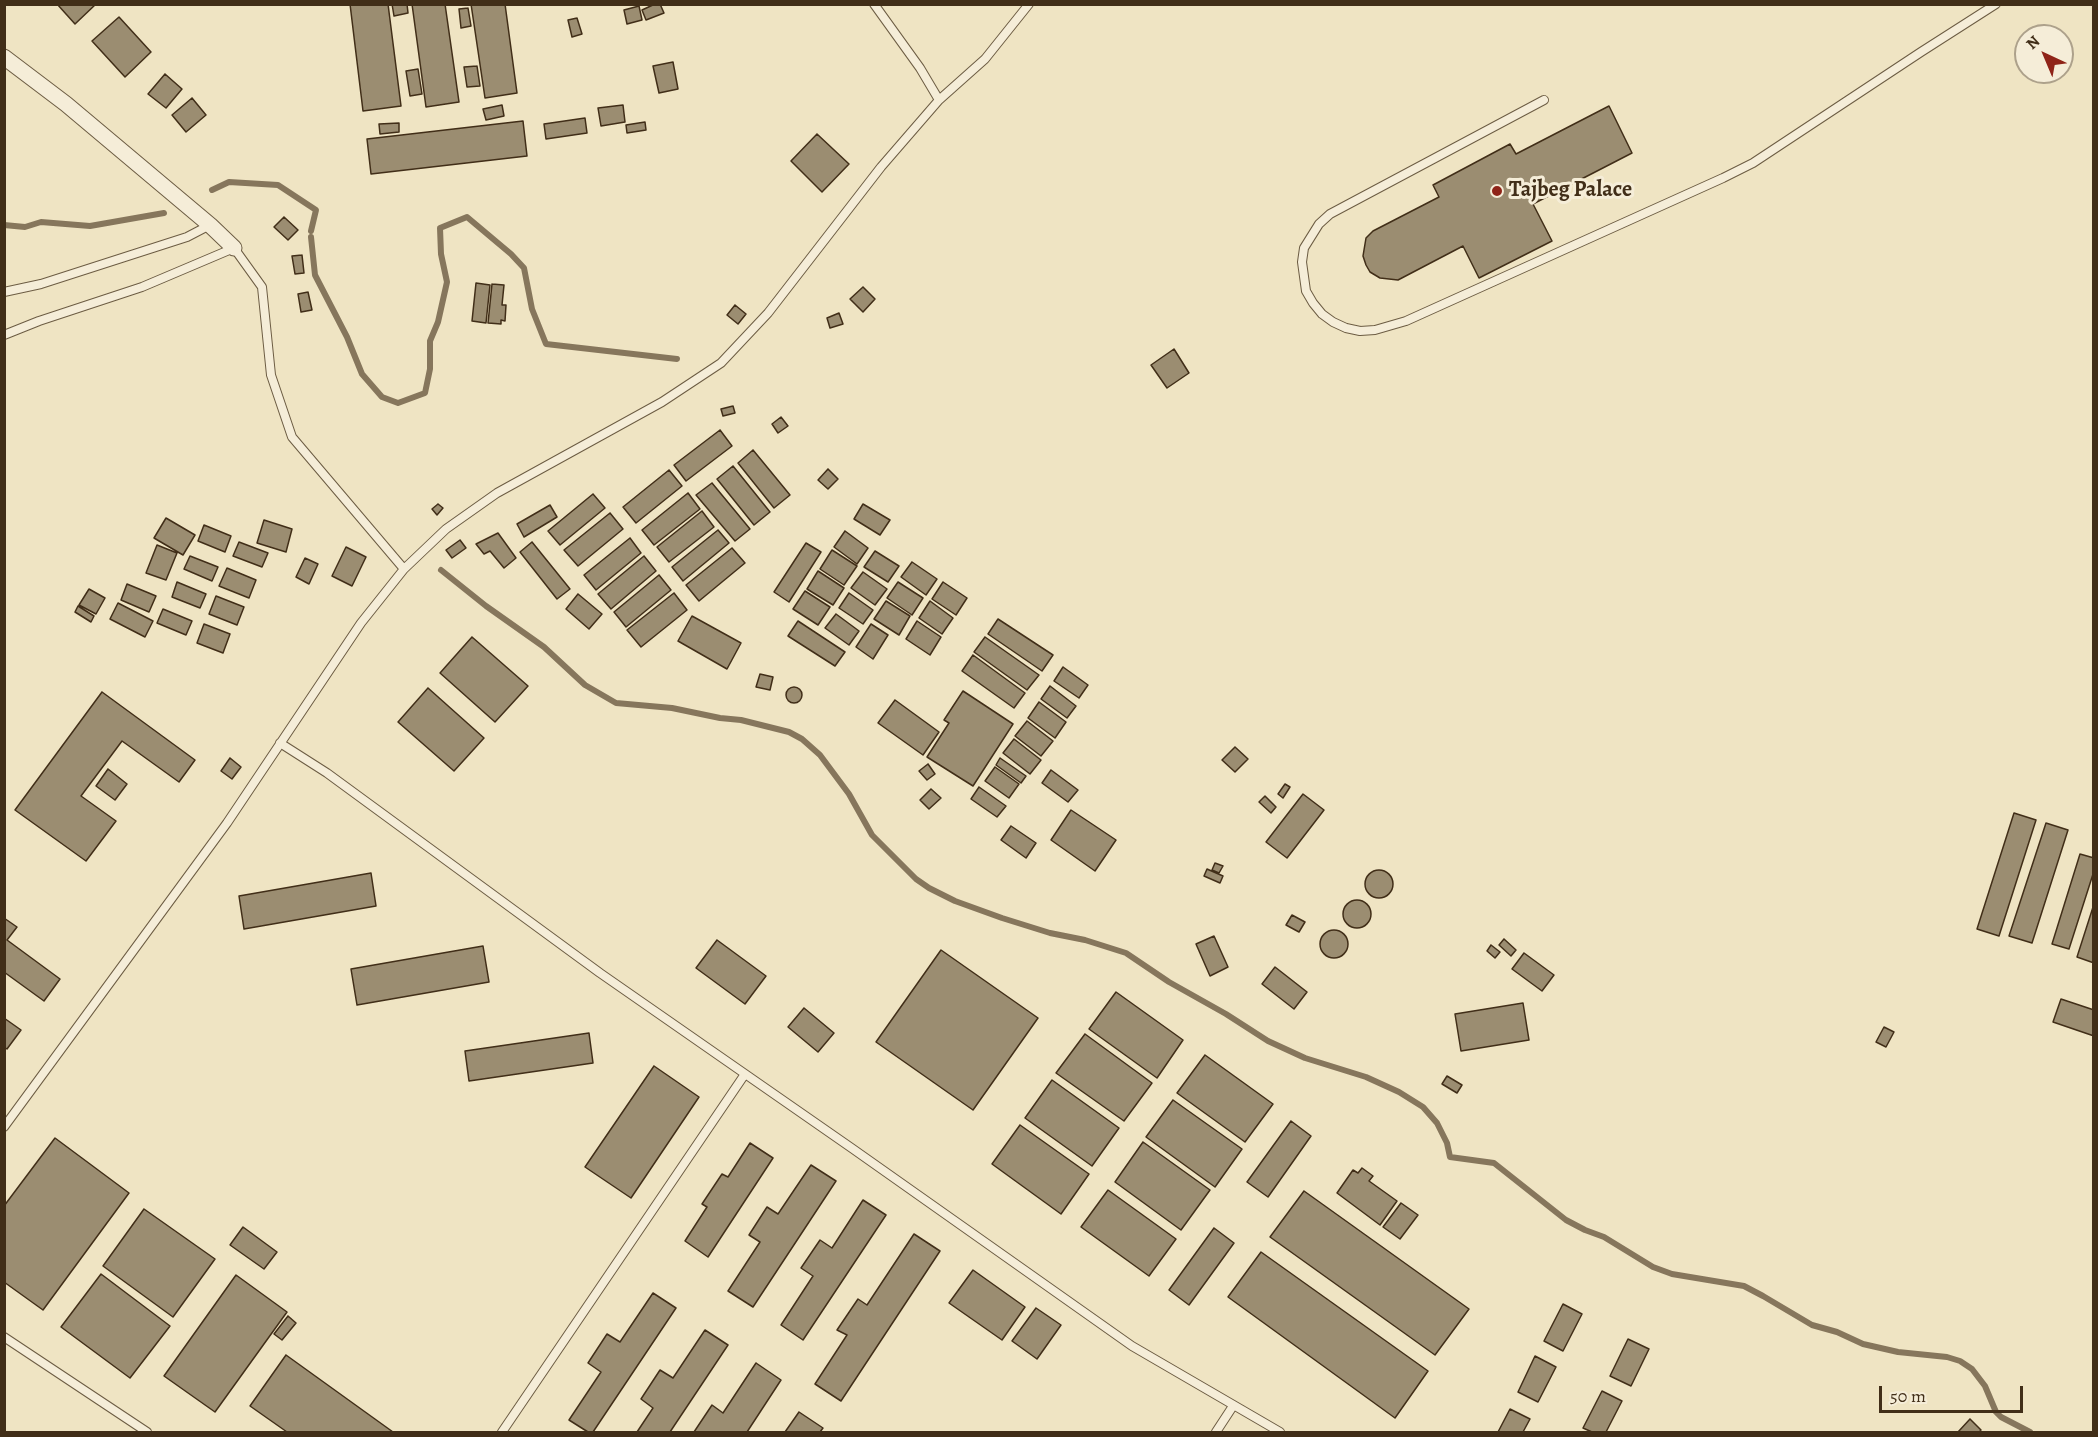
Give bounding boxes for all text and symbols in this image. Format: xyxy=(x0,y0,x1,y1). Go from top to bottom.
north arrow xyxy=(2014,24,2074,84)
text: N xyxy=(2021,31,2045,54)
place label: Tajbeg Palace xyxy=(1509,178,1632,204)
marker: Tajbeg Palace xyxy=(1490,184,1504,198)
scale bar xyxy=(1882,1374,2026,1412)
text: 50 m xyxy=(1890,1384,1926,1408)

